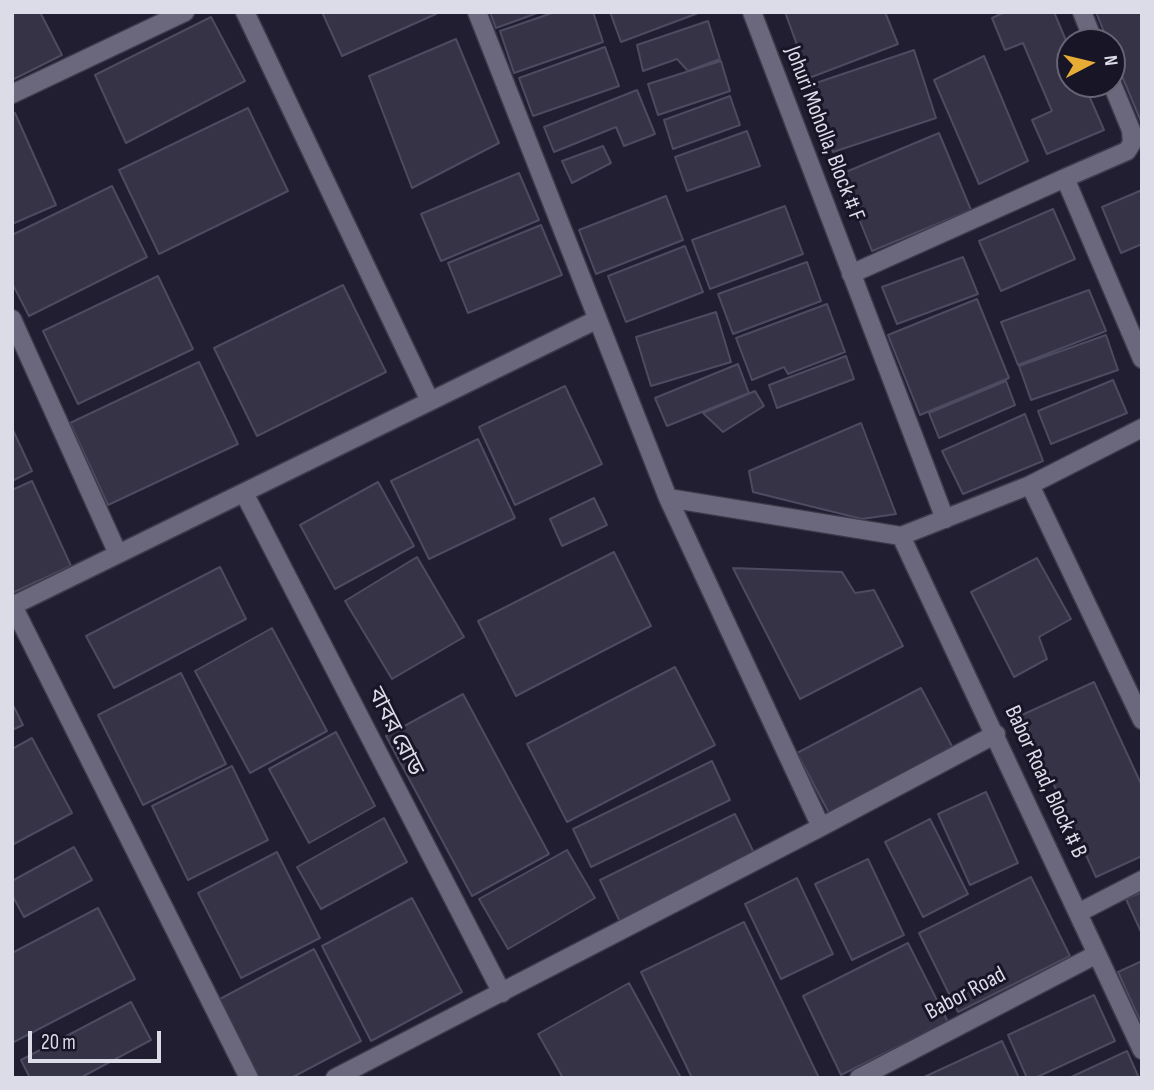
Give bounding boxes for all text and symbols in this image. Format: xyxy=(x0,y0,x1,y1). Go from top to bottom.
north arrow xyxy=(1056,28,1126,98)
street label: Johuri Moholla, Block # F xyxy=(778,43,870,225)
text: N xyxy=(1098,54,1122,67)
street label: বাবর রোড xyxy=(361,683,429,781)
street label: Babor Road, Block # B xyxy=(998,701,1092,863)
street label: Babor Road xyxy=(921,961,1011,1027)
scale bar xyxy=(32,1016,164,1060)
text: 20 m xyxy=(41,1030,76,1055)

